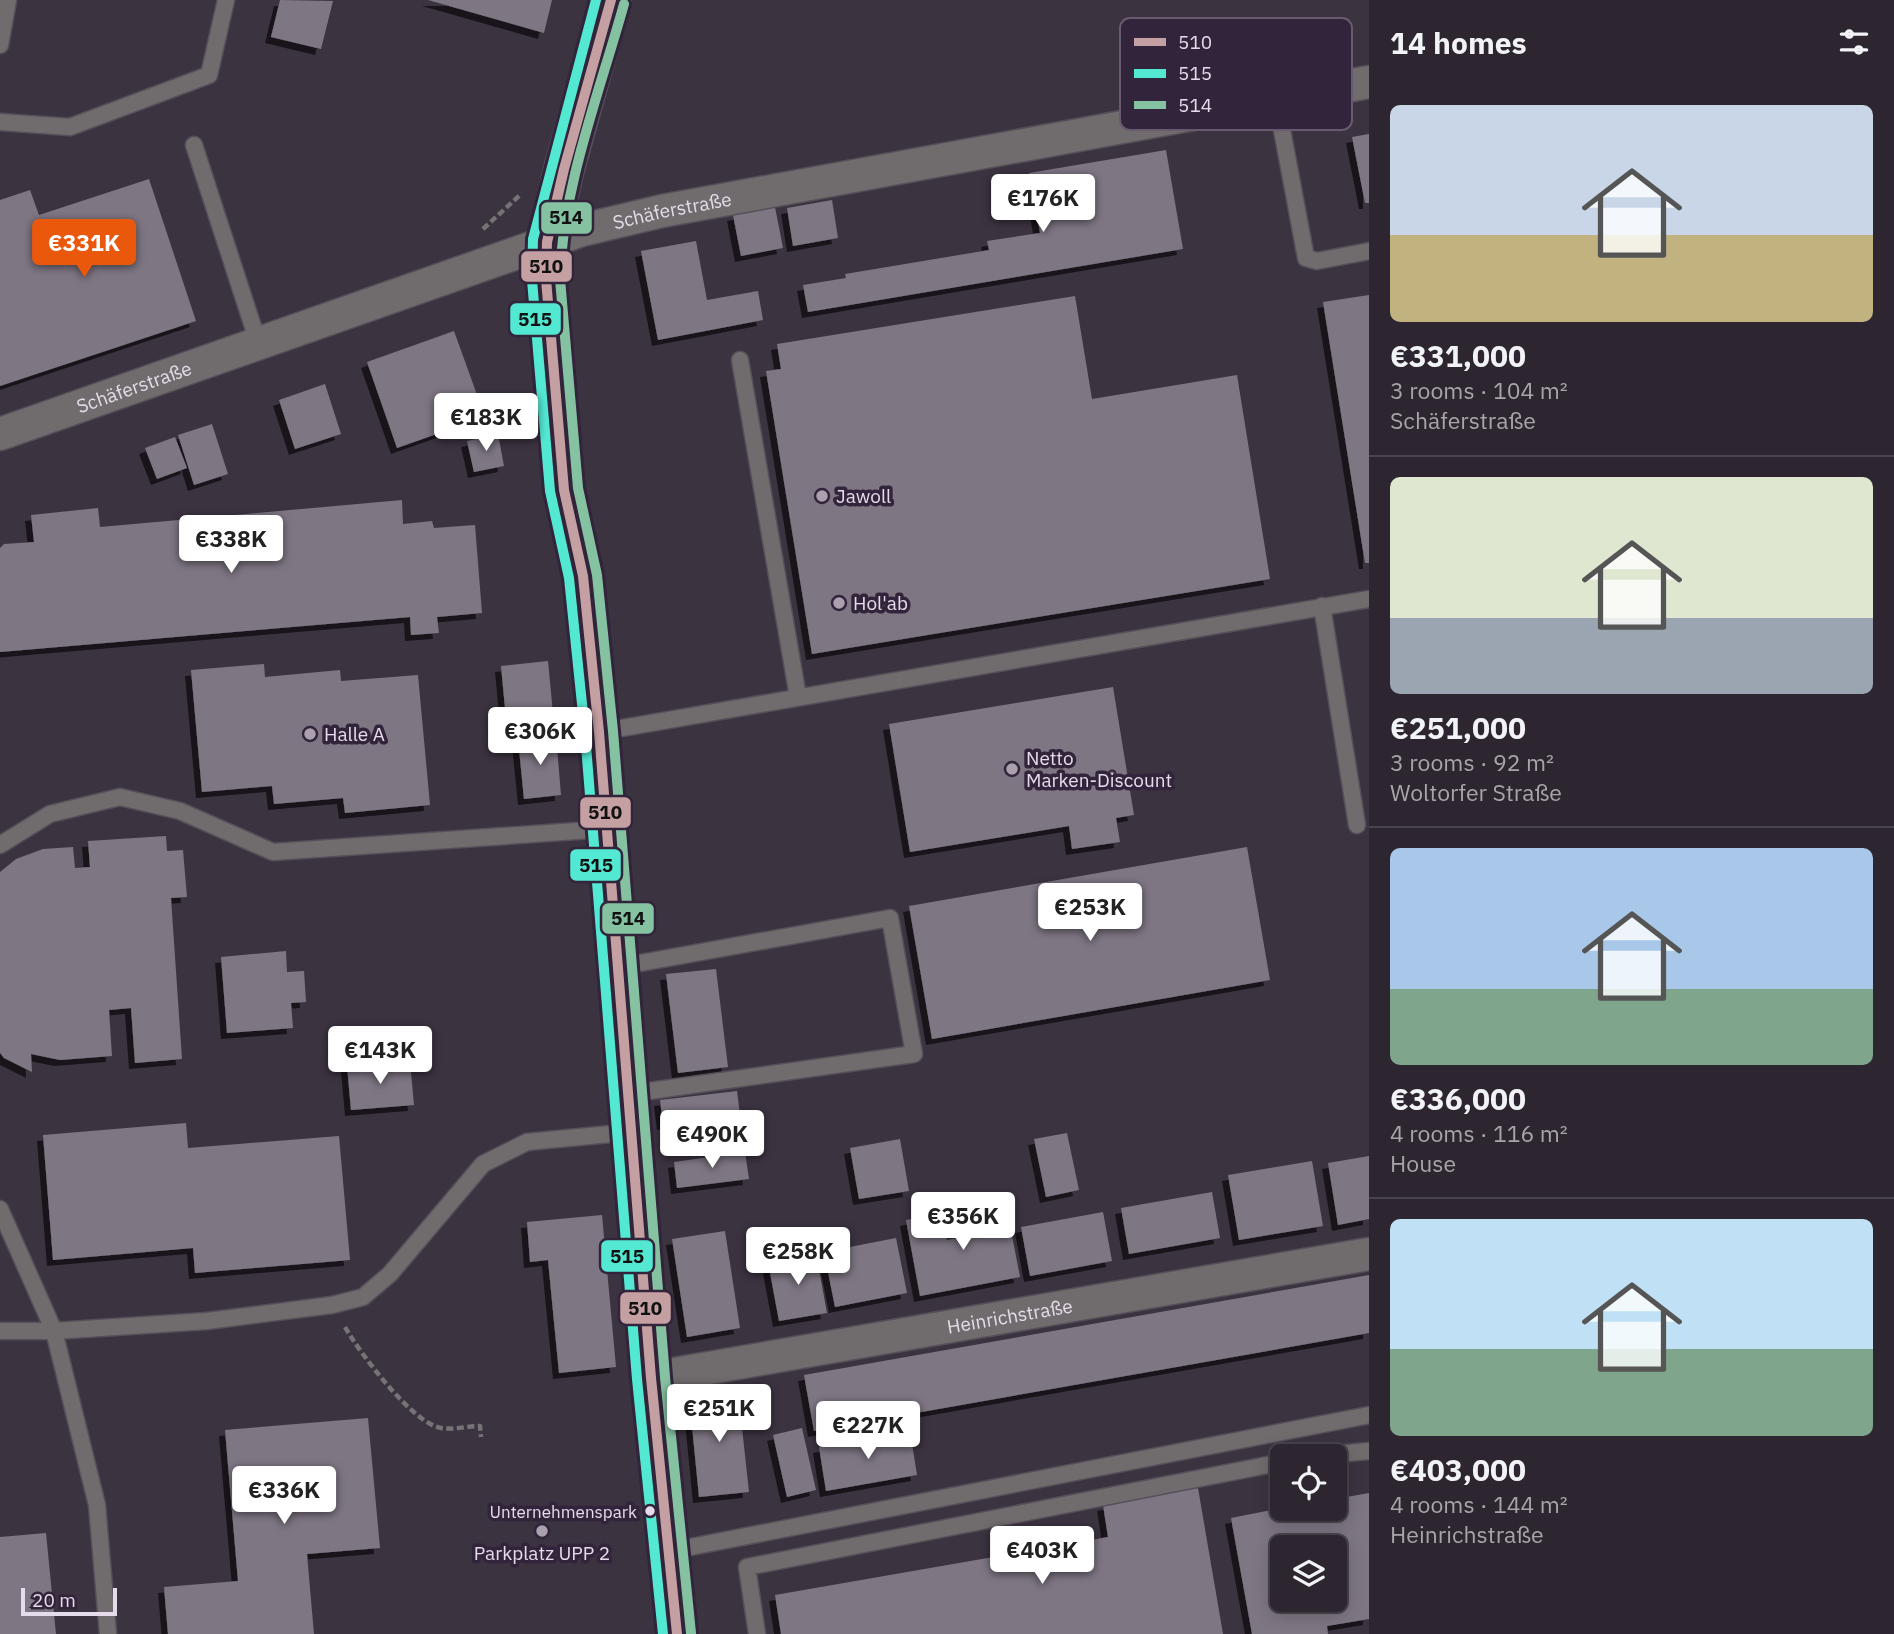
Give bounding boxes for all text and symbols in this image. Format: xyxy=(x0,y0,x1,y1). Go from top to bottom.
legend xyxy=(1120,18,1352,130)
text: 14 homes xyxy=(1390,23,1527,62)
icon: filters xyxy=(1835,23,1873,61)
text: 510 xyxy=(1178,30,1212,54)
text: 515 xyxy=(1178,61,1212,85)
text: 514 xyxy=(1178,93,1212,117)
icon: home xyxy=(1569,150,1695,276)
pin: €176K xyxy=(994,174,1092,234)
text: €176K xyxy=(1007,182,1079,212)
street label: Schäferstraße xyxy=(610,187,733,234)
line badge: 514 xyxy=(540,201,593,235)
text: 514 xyxy=(549,205,583,229)
pin: €331K xyxy=(35,219,133,279)
text: €331K xyxy=(48,227,120,257)
line badge: 510 xyxy=(520,250,573,283)
text: 510 xyxy=(529,254,563,278)
line badge: 515 xyxy=(509,302,562,336)
text: 515 xyxy=(518,307,552,331)
text: €331,000 xyxy=(1390,336,1526,375)
street label: Schäferstraße xyxy=(73,356,195,418)
text: 3 rooms · 104 m² xyxy=(1390,375,1568,405)
pin: €183K xyxy=(437,393,535,453)
text: €183K xyxy=(450,401,522,431)
text: Schäferstraße xyxy=(1390,405,1536,435)
place label: Jawoll xyxy=(836,484,891,508)
marker: Jawoll xyxy=(814,488,830,504)
pin: €338K xyxy=(182,516,280,575)
icon: home xyxy=(1569,522,1695,648)
text: €338K xyxy=(195,523,267,553)
place label: Hol'ab xyxy=(853,591,908,615)
marker: Hol'ab xyxy=(831,595,847,611)
pin: €306K xyxy=(491,708,589,767)
text: €251,000 xyxy=(1390,708,1526,747)
text: €306K xyxy=(504,715,576,745)
place label: Halle A xyxy=(324,722,385,746)
marker: Halle A xyxy=(302,726,318,742)
place label: Netto Marken-Discount xyxy=(1026,746,1172,792)
text: 3 rooms · 92 m² xyxy=(1390,747,1554,777)
marker: Netto Marken-Discount xyxy=(1004,761,1020,777)
text: Woltorfer Straße xyxy=(1390,777,1562,807)
line badge: 510 xyxy=(579,796,632,829)
text: 510 xyxy=(588,800,622,824)
line badge: 515 xyxy=(569,848,622,882)
text: 515 xyxy=(579,853,613,877)
pin: €253K xyxy=(1041,884,1139,943)
text: €253K xyxy=(1054,891,1126,921)
icon: home xyxy=(1569,893,1695,1019)
line badge: 514 xyxy=(601,902,655,935)
text: 514 xyxy=(611,906,645,930)
pin: €143K xyxy=(331,1026,429,1086)
text: €143K xyxy=(344,1034,416,1064)
text: €336,000 xyxy=(1390,1079,1526,1118)
pin: €490K xyxy=(663,1110,761,1170)
text: €490K xyxy=(676,1118,748,1148)
text: 4 rooms · 116 m² xyxy=(1390,1118,1568,1148)
text: House xyxy=(1390,1148,1456,1178)
pin: €356K xyxy=(914,1192,1012,1252)
text: €356K xyxy=(927,1200,999,1230)
pin: €258K xyxy=(749,1228,847,1287)
text: €258K xyxy=(762,1235,834,1265)
line badge: 515 xyxy=(600,1239,654,1273)
text: 515 xyxy=(610,1244,644,1268)
icon: home xyxy=(1569,1264,1695,1390)
line badge: 510 xyxy=(619,1291,672,1325)
street label: Heinrichstraße xyxy=(945,1293,1074,1339)
text: 510 xyxy=(628,1296,662,1320)
pin: €251K xyxy=(670,1384,768,1444)
text: €251K xyxy=(683,1392,755,1422)
pin: €227K xyxy=(819,1402,917,1461)
text: €227K xyxy=(832,1409,904,1439)
map controls xyxy=(1270,1444,1347,1612)
button: locate xyxy=(1270,1444,1347,1521)
text: €403,000 xyxy=(1390,1450,1526,1489)
pin: €336K xyxy=(235,1466,333,1526)
text: €336K xyxy=(248,1474,320,1504)
text: 4 rooms · 144 m² xyxy=(1390,1489,1568,1519)
place label: Unternehmenspark xyxy=(489,1501,637,1523)
marker: Unternehmenspark xyxy=(643,1504,657,1518)
text: Heinrichstraße xyxy=(1390,1519,1544,1549)
marker: Parkplatz UPP 2 xyxy=(534,1523,550,1539)
pin: €403K xyxy=(993,1526,1091,1586)
text: €403K xyxy=(1006,1534,1078,1564)
button: layers xyxy=(1270,1535,1347,1612)
place label: Parkplatz UPP 2 xyxy=(474,1541,610,1565)
scale bar xyxy=(21,1585,117,1617)
text: 20 m xyxy=(32,1588,76,1612)

